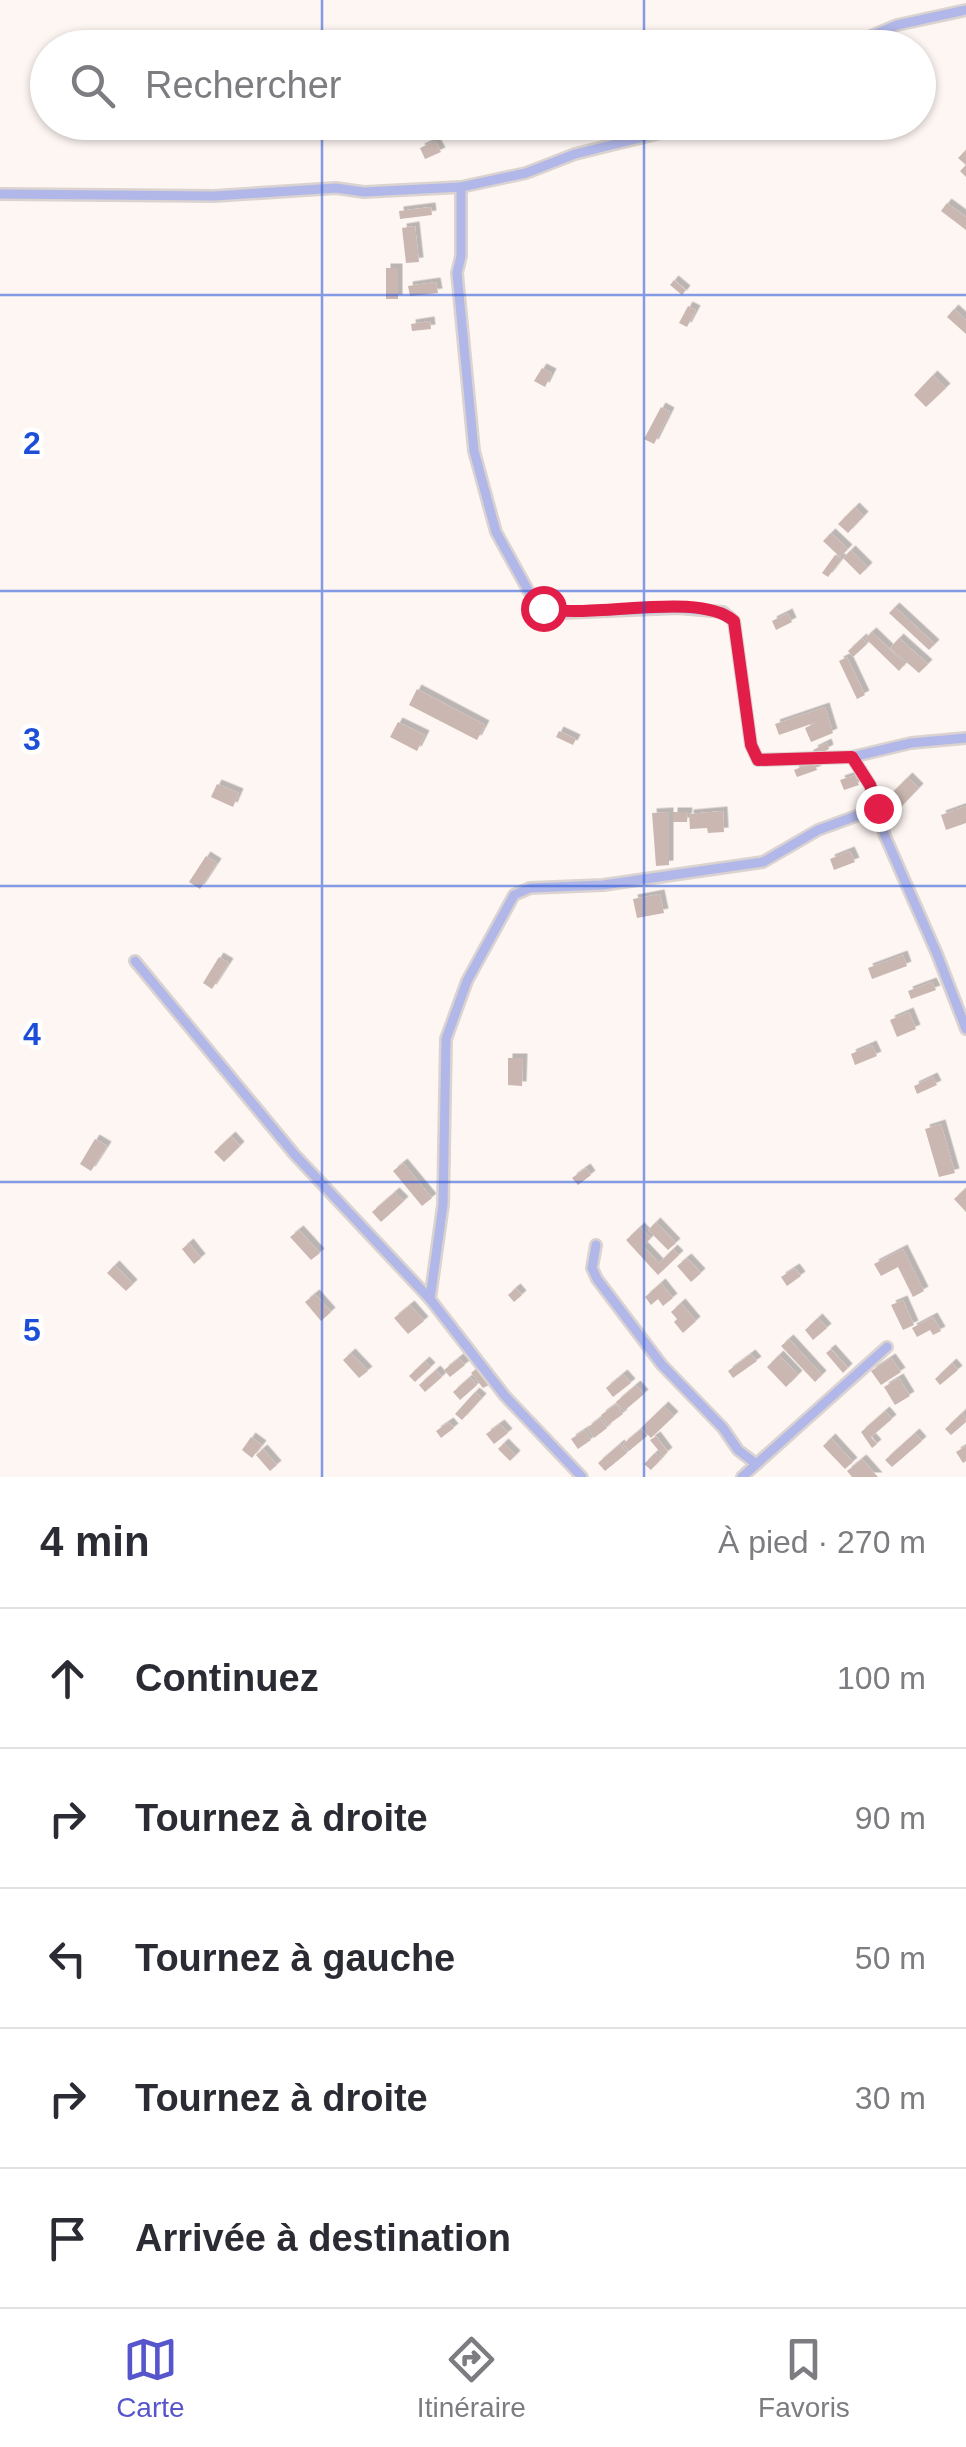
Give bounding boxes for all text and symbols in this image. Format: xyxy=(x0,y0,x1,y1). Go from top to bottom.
search box xyxy=(30,30,936,140)
icon: search xyxy=(65,58,120,113)
text: Rechercher xyxy=(145,64,341,106)
text: 2 xyxy=(23,425,41,461)
route start xyxy=(521,586,567,632)
text: 3 xyxy=(23,721,41,757)
route end xyxy=(856,786,902,832)
text: 4 xyxy=(23,1016,41,1052)
text: 5 xyxy=(23,1312,41,1348)
text: 4 min xyxy=(40,1518,150,1565)
text: À pied · 270 m xyxy=(718,1524,926,1560)
icon: ahead xyxy=(40,1651,95,1706)
text: Continuez xyxy=(135,1657,319,1699)
text: 100 m xyxy=(837,1660,926,1696)
icon: right xyxy=(40,1791,95,1846)
text: Tournez à droite xyxy=(135,1797,428,1839)
text: 90 m xyxy=(855,1800,926,1836)
icon: left xyxy=(40,1931,95,1986)
text: Tournez à gauche xyxy=(135,1937,455,1979)
text: 50 m xyxy=(855,1940,926,1976)
icon: right xyxy=(40,2071,95,2126)
text: Tournez à droite xyxy=(135,2077,428,2119)
text: 30 m xyxy=(855,2080,926,2116)
icon: arrive xyxy=(40,2211,95,2266)
text: Arrivée à destination xyxy=(135,2217,511,2259)
tab: Carte xyxy=(116,2332,185,2424)
tab: Itinéraire xyxy=(417,2332,526,2424)
tab: Favoris xyxy=(758,2332,850,2424)

